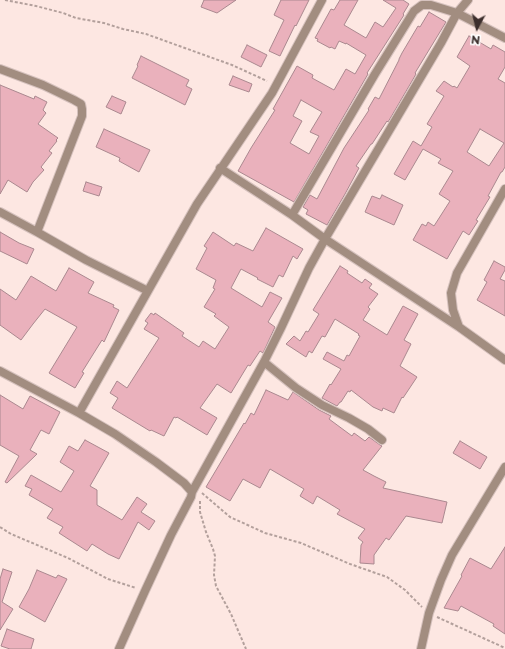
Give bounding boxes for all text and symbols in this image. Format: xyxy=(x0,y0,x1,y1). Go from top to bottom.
north arrow xyxy=(457,8,497,48)
text: N xyxy=(470,32,481,47)

